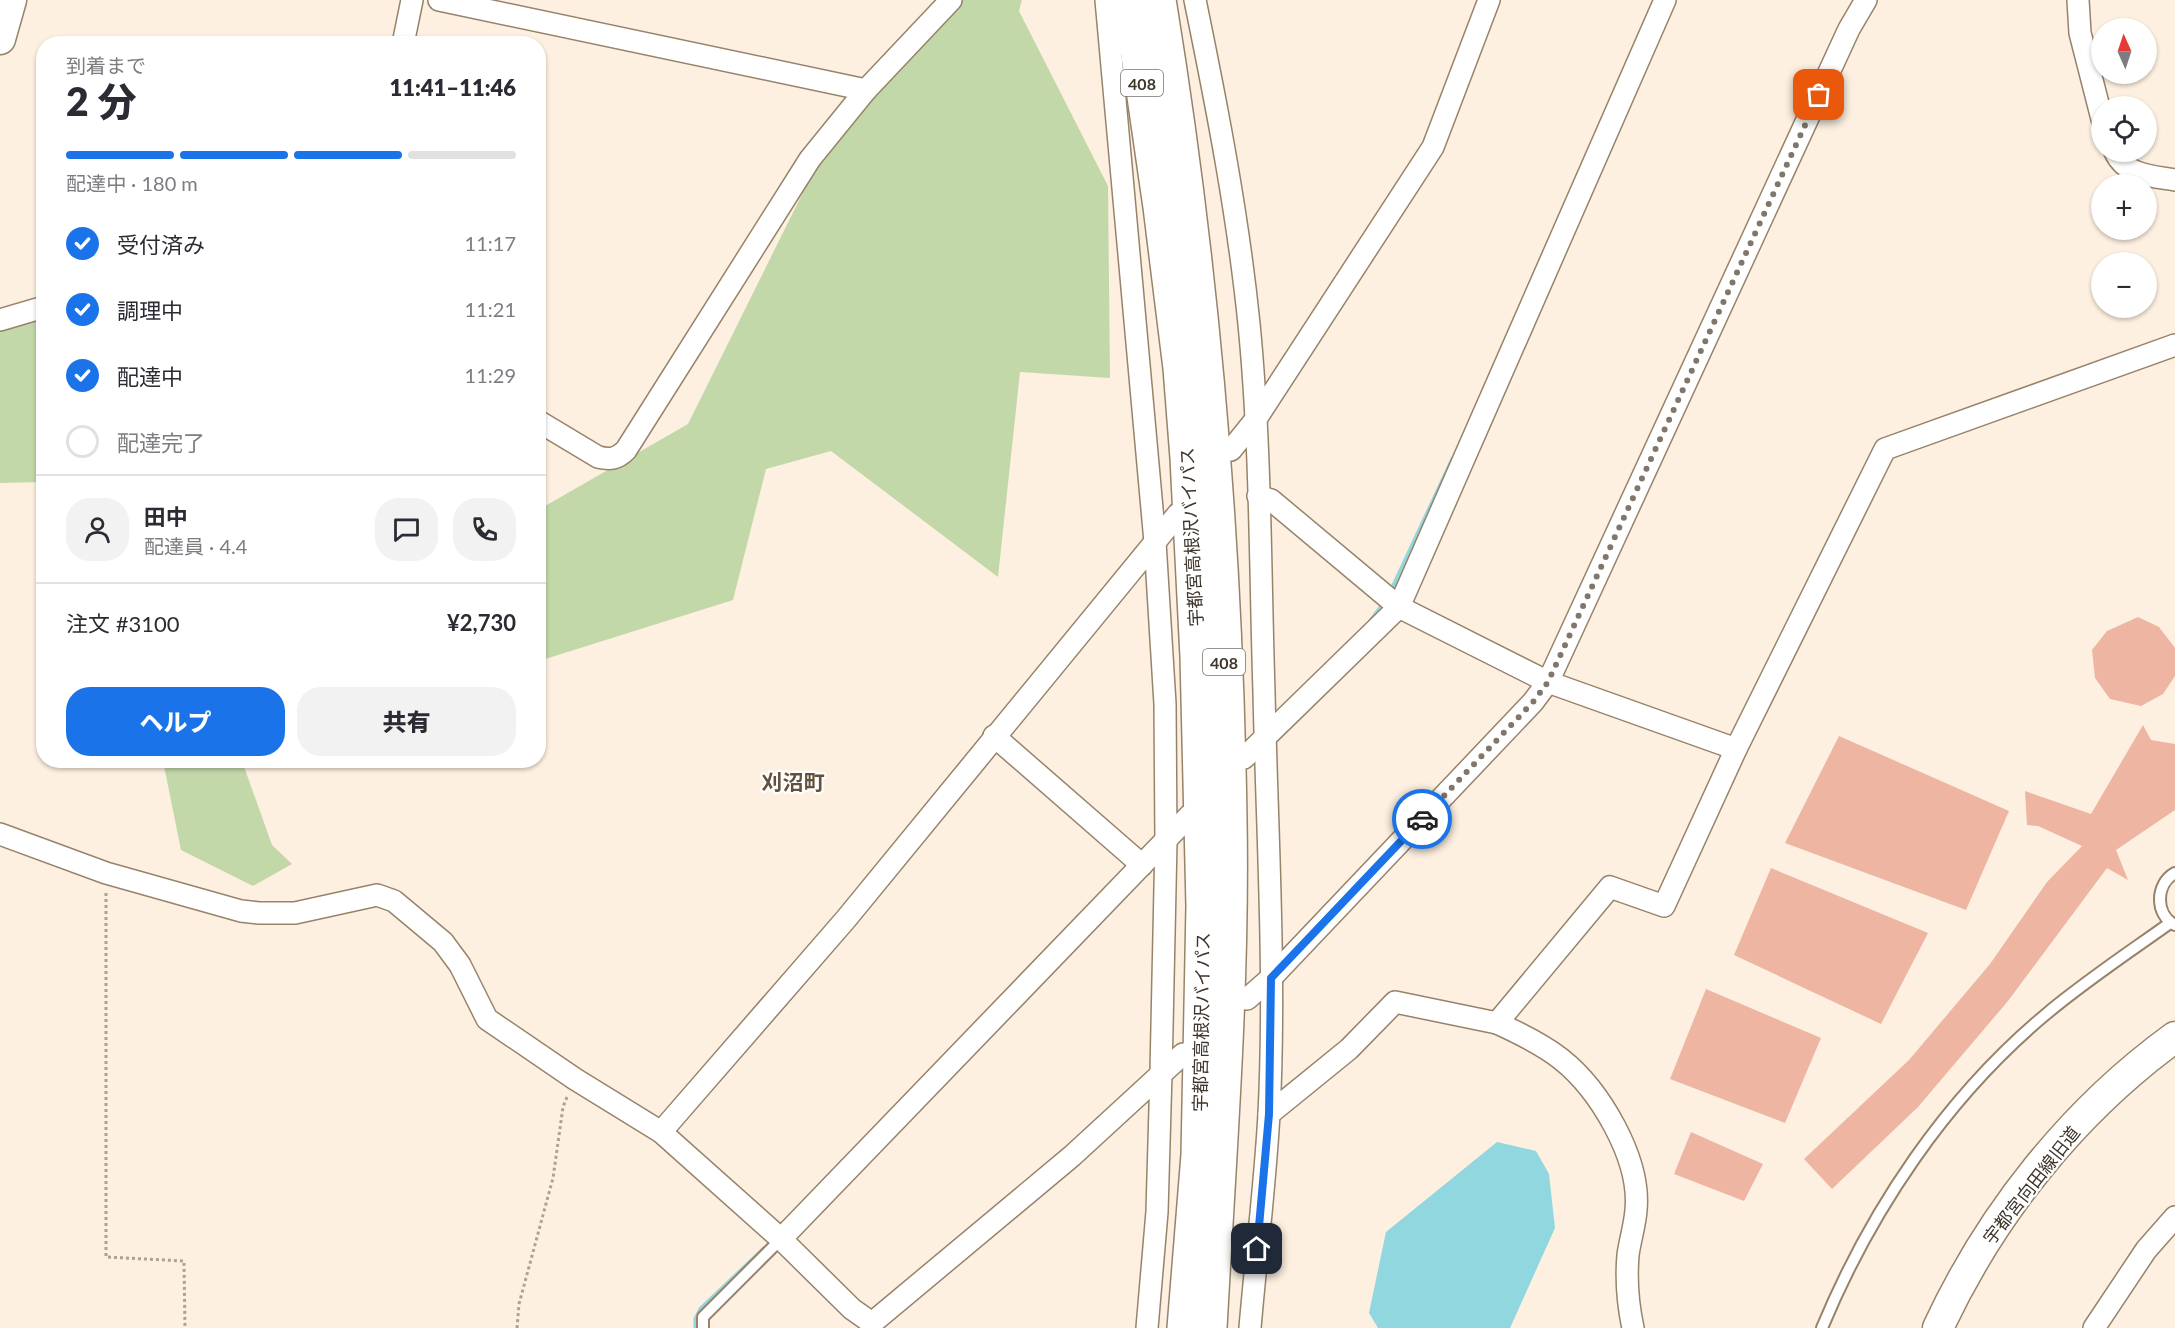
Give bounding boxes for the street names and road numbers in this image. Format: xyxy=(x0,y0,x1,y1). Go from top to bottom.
road number: 408 xyxy=(1121,70,1163,96)
street label: 宇都宮高根沢バイパス xyxy=(1175,447,1207,627)
road number: 408 xyxy=(1203,649,1245,675)
street label: 宇都宮高根沢バイパス xyxy=(1188,932,1214,1112)
street label: 宇都宮向田線旧道 xyxy=(1978,1121,2084,1249)

